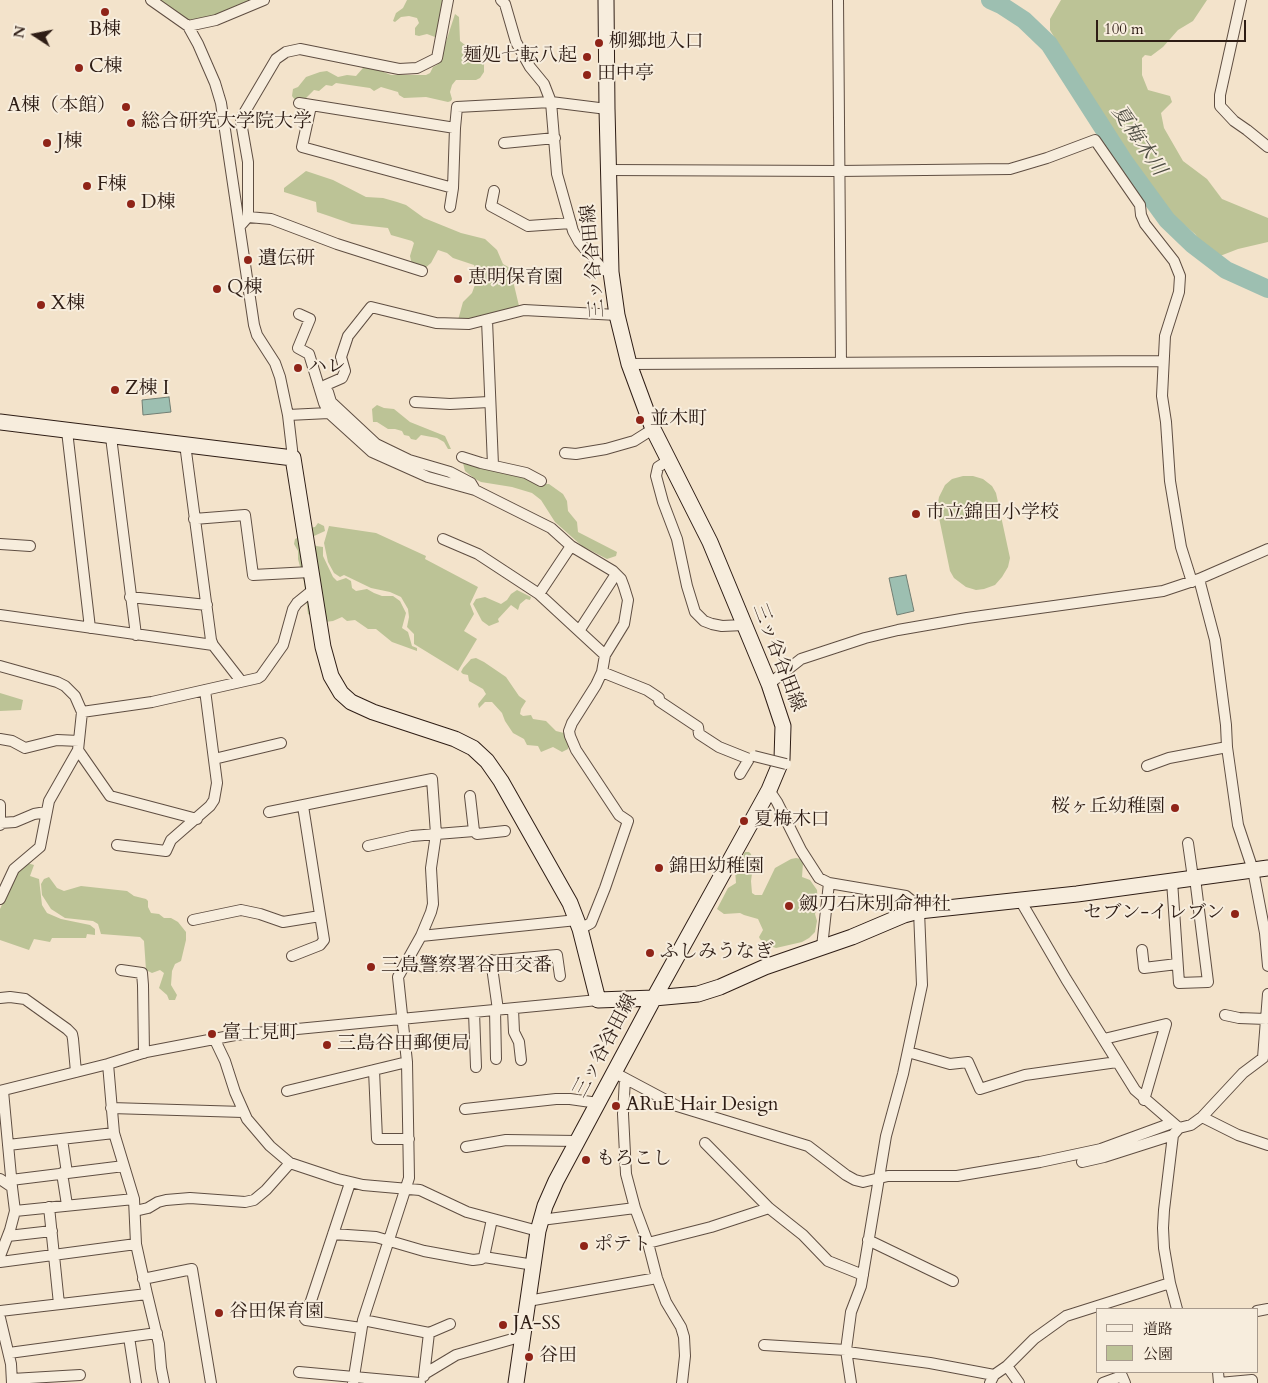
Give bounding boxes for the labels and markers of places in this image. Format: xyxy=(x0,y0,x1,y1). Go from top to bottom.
marker: B棟 xyxy=(99,6,111,18)
place label: B棟 xyxy=(89,20,121,42)
place label: 柳郷地入口 xyxy=(609,32,704,54)
marker: 柳郷地入口 xyxy=(593,37,605,49)
place label: 麺処七転八起 xyxy=(463,46,577,68)
marker: 麺処七転八起 xyxy=(581,51,593,63)
place label: C棟 xyxy=(89,57,123,79)
marker: C棟 xyxy=(73,62,85,74)
place label: 田中亭 xyxy=(597,64,654,86)
marker: 田中亭 xyxy=(581,69,593,81)
place label: A棟（本館） xyxy=(7,96,116,118)
marker: A棟（本館） xyxy=(120,101,132,113)
place label: 総合研究大学院大学 xyxy=(141,112,312,134)
marker: 総合研究大学院大学 xyxy=(125,117,137,129)
place label: J棟 xyxy=(57,132,82,154)
marker: J棟 xyxy=(41,137,53,149)
place label: F棟 xyxy=(97,175,127,197)
marker: F棟 xyxy=(81,180,93,192)
place label: D棟 xyxy=(141,193,175,215)
marker: D棟 xyxy=(125,198,137,210)
place label: 遺伝研 xyxy=(258,249,315,271)
marker: 遺伝研 xyxy=(242,254,254,266)
place label: 恵明保育園 xyxy=(468,268,563,290)
marker: 恵明保育園 xyxy=(452,273,464,285)
place label: Q棟 xyxy=(227,278,262,300)
marker: Q棟 xyxy=(211,283,223,295)
place label: X棟 xyxy=(51,294,85,316)
marker: X棟 xyxy=(35,299,47,311)
place label: ハレ xyxy=(308,357,346,379)
marker: ハレ xyxy=(292,362,304,374)
place label: Z棟 I xyxy=(125,379,169,401)
marker: Z棟 I xyxy=(109,384,121,396)
place label: 並木町 xyxy=(650,409,707,431)
marker: 並木町 xyxy=(634,414,646,426)
place label: 市立錦田小学校 xyxy=(926,503,1059,525)
marker: 市立錦田小学校 xyxy=(910,508,922,520)
place label: 桜ヶ丘幼稚園 xyxy=(1051,797,1165,819)
marker: 桜ヶ丘幼稚園 xyxy=(1169,802,1181,814)
place label: 夏梅木口 xyxy=(754,810,830,832)
marker: 夏梅木口 xyxy=(738,815,750,827)
place label: 錦田幼稚園 xyxy=(669,857,764,879)
marker: 錦田幼稚園 xyxy=(653,862,665,874)
place label: 劔刀石床別命神社 xyxy=(799,895,951,917)
marker: 劔刀石床別命神社 xyxy=(783,900,795,912)
place label: セブン-イレブン xyxy=(1084,903,1225,925)
marker: セブン-イレブン xyxy=(1229,908,1241,920)
place label: ふしみうなぎ xyxy=(660,942,774,964)
marker: ふしみうなぎ xyxy=(644,947,656,959)
place label: 三島警察署谷田交番 xyxy=(381,956,552,978)
marker: 三島警察署谷田交番 xyxy=(365,961,377,973)
place label: 富士見町 xyxy=(222,1023,298,1045)
marker: 富士見町 xyxy=(206,1028,218,1040)
place label: 三島谷田郵便局 xyxy=(337,1034,470,1056)
marker: 三島谷田郵便局 xyxy=(321,1039,333,1051)
place label: ARuE Hair Design xyxy=(626,1095,779,1117)
marker: ARuE Hair Design xyxy=(610,1100,622,1112)
place label: もろこし xyxy=(596,1149,672,1171)
marker: もろこし xyxy=(580,1154,592,1166)
place label: ポテト xyxy=(594,1235,651,1257)
marker: ポテト xyxy=(578,1240,590,1252)
place label: 谷田保育園 xyxy=(229,1302,324,1324)
marker: 谷田保育園 xyxy=(213,1307,225,1319)
place label: JA-SS xyxy=(513,1314,560,1336)
marker: JA-SS xyxy=(497,1319,509,1331)
place label: 谷田 xyxy=(539,1346,577,1368)
marker: 谷田 xyxy=(523,1351,535,1363)

